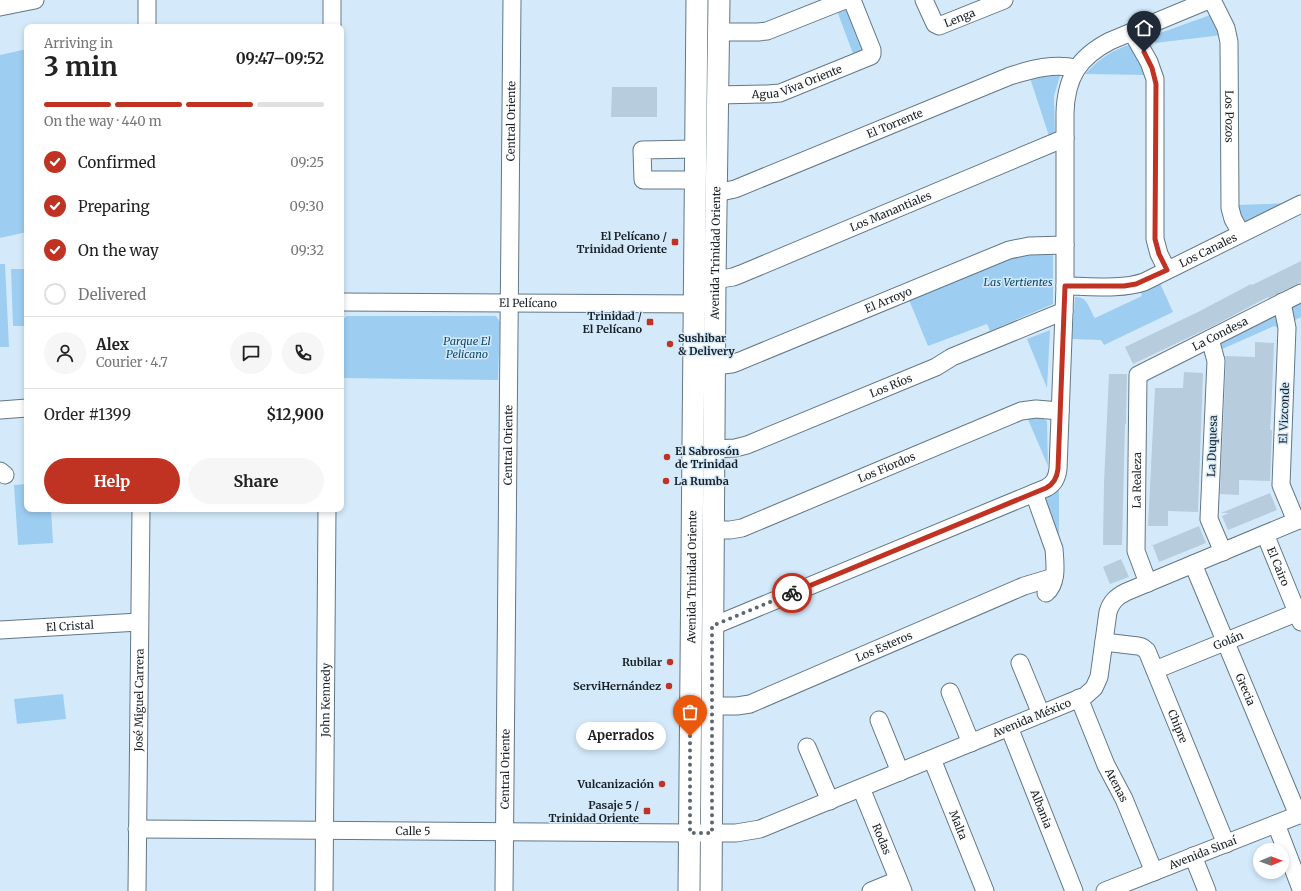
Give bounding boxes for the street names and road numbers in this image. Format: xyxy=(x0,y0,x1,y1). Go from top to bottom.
street label: Lenga xyxy=(942,5,977,30)
street label: Agua Viva Oriente xyxy=(751,61,844,101)
street label: Central Oriente xyxy=(504,81,518,161)
street label: Los Pozos xyxy=(1222,90,1237,143)
street label: El Torrente xyxy=(865,106,925,141)
street label: Avenida Trinidad Oriente xyxy=(708,186,723,321)
street label: Los Manantiales xyxy=(848,188,933,235)
street label: Los Canales xyxy=(1177,230,1239,270)
street label: El Arroyo xyxy=(863,284,914,316)
street label: El Pelícano xyxy=(499,296,558,310)
street label: La Condesa xyxy=(1190,314,1250,354)
street label: Los Ríos xyxy=(868,371,914,401)
street label: El Vizconde xyxy=(1276,382,1292,444)
street label: Central Oriente xyxy=(501,405,515,485)
street label: La Duquesa xyxy=(1204,415,1220,477)
street label: Los Fiordos xyxy=(856,449,917,486)
street label: La Realeza xyxy=(1129,452,1144,508)
street label: Avenida Trinidad Oriente xyxy=(684,510,699,645)
street label: El Cairo xyxy=(1264,545,1293,589)
street label: El Cristal xyxy=(46,618,95,634)
street label: Los Esteros xyxy=(854,628,914,665)
street label: Golán xyxy=(1211,628,1246,653)
street label: José Miguel Carrera xyxy=(131,648,147,753)
street label: John Kennedy xyxy=(318,662,333,738)
street label: Grecia xyxy=(1233,671,1258,708)
street label: Avenida México xyxy=(990,695,1074,740)
street label: Chipre xyxy=(1165,707,1191,745)
street label: Central Oriente xyxy=(498,729,512,809)
street label: Atenas xyxy=(1102,765,1131,804)
street label: Albania xyxy=(1027,786,1055,830)
street label: Malta xyxy=(946,808,971,842)
street label: Rodas xyxy=(869,821,894,857)
street label: Calle 5 xyxy=(396,824,430,838)
street label: Avenida Sinaí xyxy=(1166,833,1239,873)

